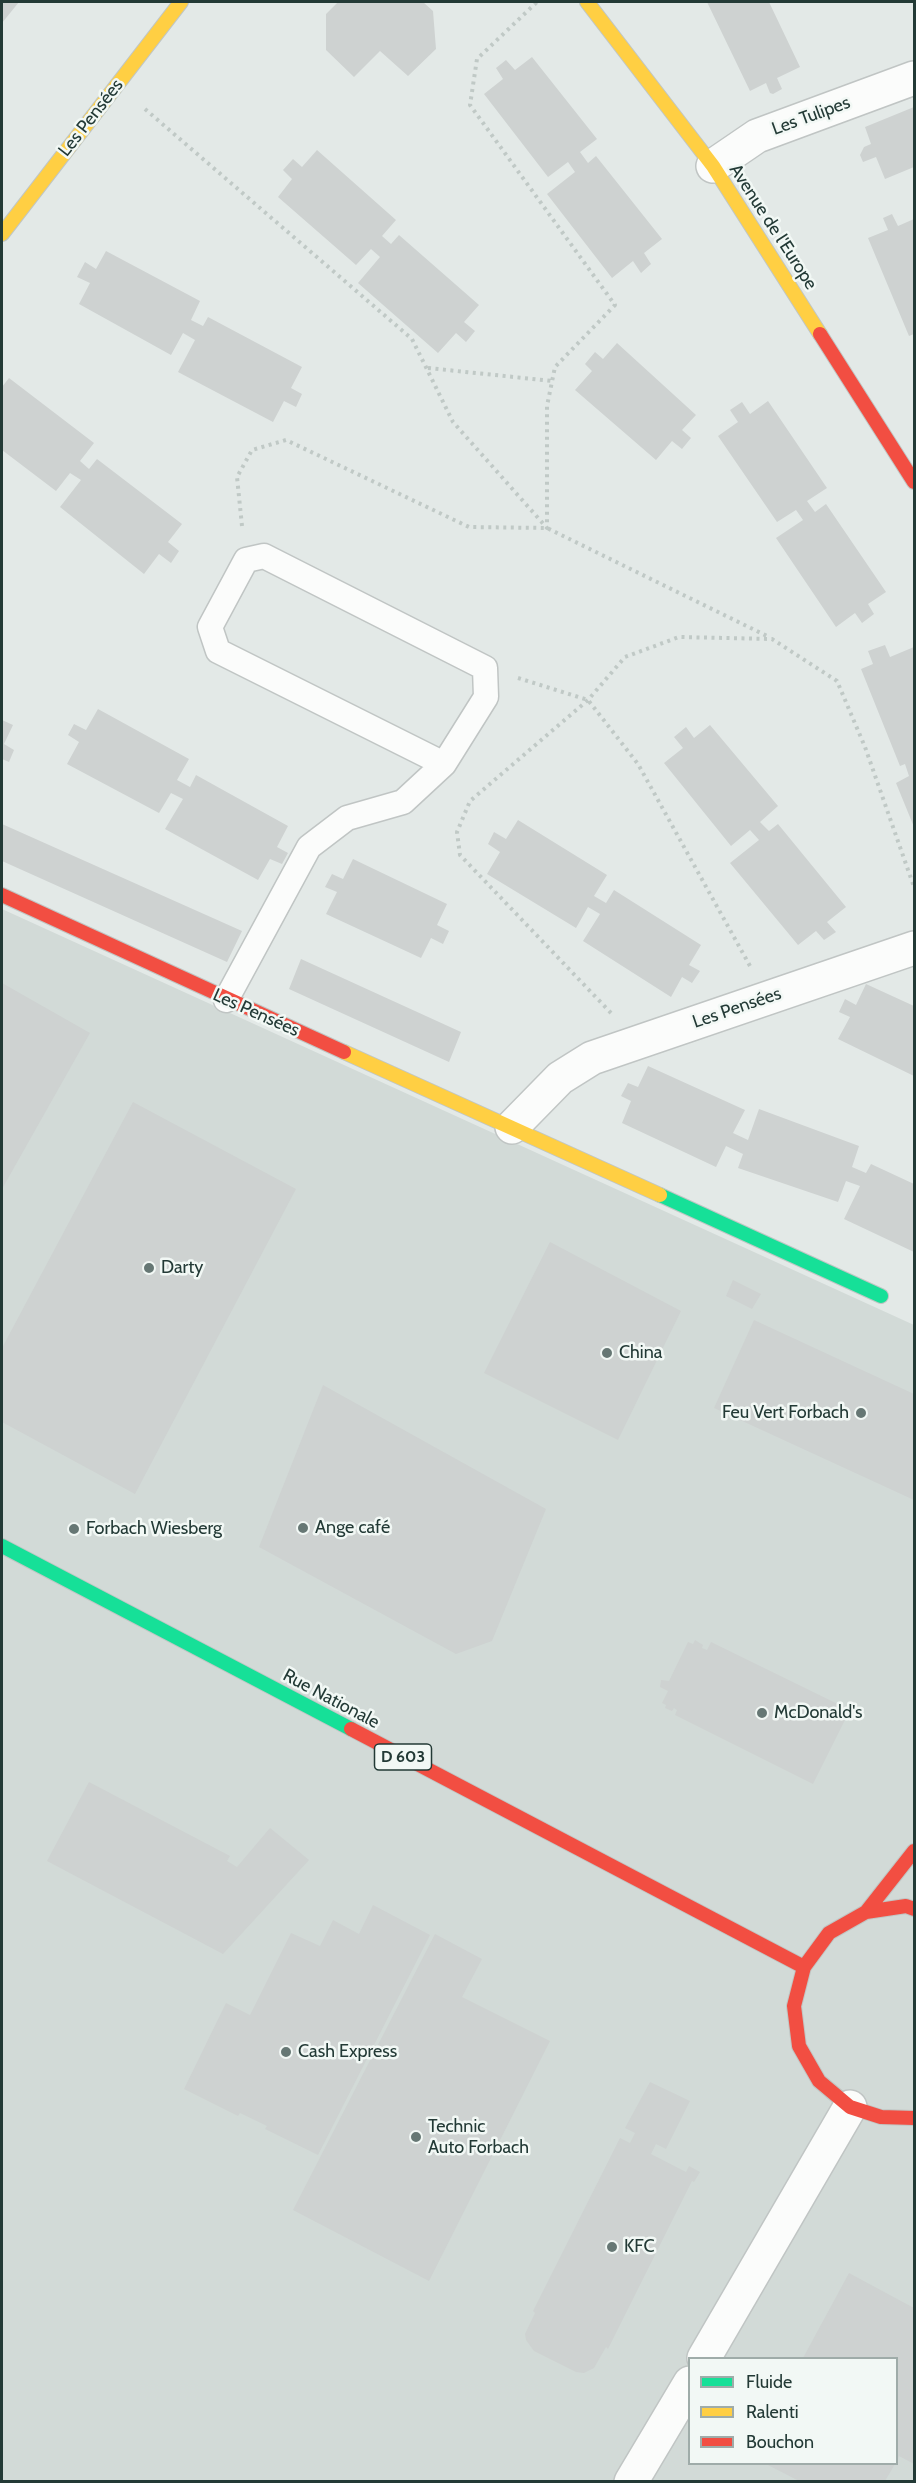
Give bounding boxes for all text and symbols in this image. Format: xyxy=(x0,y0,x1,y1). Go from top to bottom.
street label: Les Pensées xyxy=(54,75,128,161)
street label: Les Tulipes xyxy=(769,92,853,140)
street label: Avenue de l'Europe xyxy=(724,160,822,294)
street label: Les Pensées xyxy=(690,983,784,1033)
street label: Les Pensées xyxy=(209,984,303,1042)
place label: Darty xyxy=(161,1257,203,1279)
marker: Darty xyxy=(142,1261,156,1275)
place label: China xyxy=(619,1342,662,1364)
marker: China xyxy=(600,1346,614,1360)
place label: Feu Vert Forbach xyxy=(722,1402,849,1424)
marker: Feu Vert Forbach xyxy=(854,1406,868,1420)
place label: Ange café xyxy=(315,1517,390,1539)
place label: Forbach Wiesberg xyxy=(86,1518,222,1540)
marker: Ange café xyxy=(296,1521,310,1535)
marker: Forbach Wiesberg xyxy=(67,1522,81,1536)
street label: Rue Nationale xyxy=(279,1665,383,1733)
place label: McDonald's xyxy=(774,1702,862,1724)
marker: McDonald's xyxy=(755,1706,769,1720)
road number: D 603 xyxy=(374,1744,432,1770)
place label: Cash Express xyxy=(298,2041,397,2063)
marker: Cash Express xyxy=(279,2045,293,2059)
place label: Technic Auto Forbach xyxy=(428,2116,529,2158)
marker: Technic Auto Forbach xyxy=(409,2130,423,2144)
place label: KFC xyxy=(624,2236,655,2258)
marker: KFC xyxy=(605,2240,619,2254)
legend xyxy=(688,2357,898,2465)
text: Fluide xyxy=(746,2371,792,2393)
text: Ralenti xyxy=(746,2401,799,2423)
text: Bouchon xyxy=(746,2431,814,2453)

